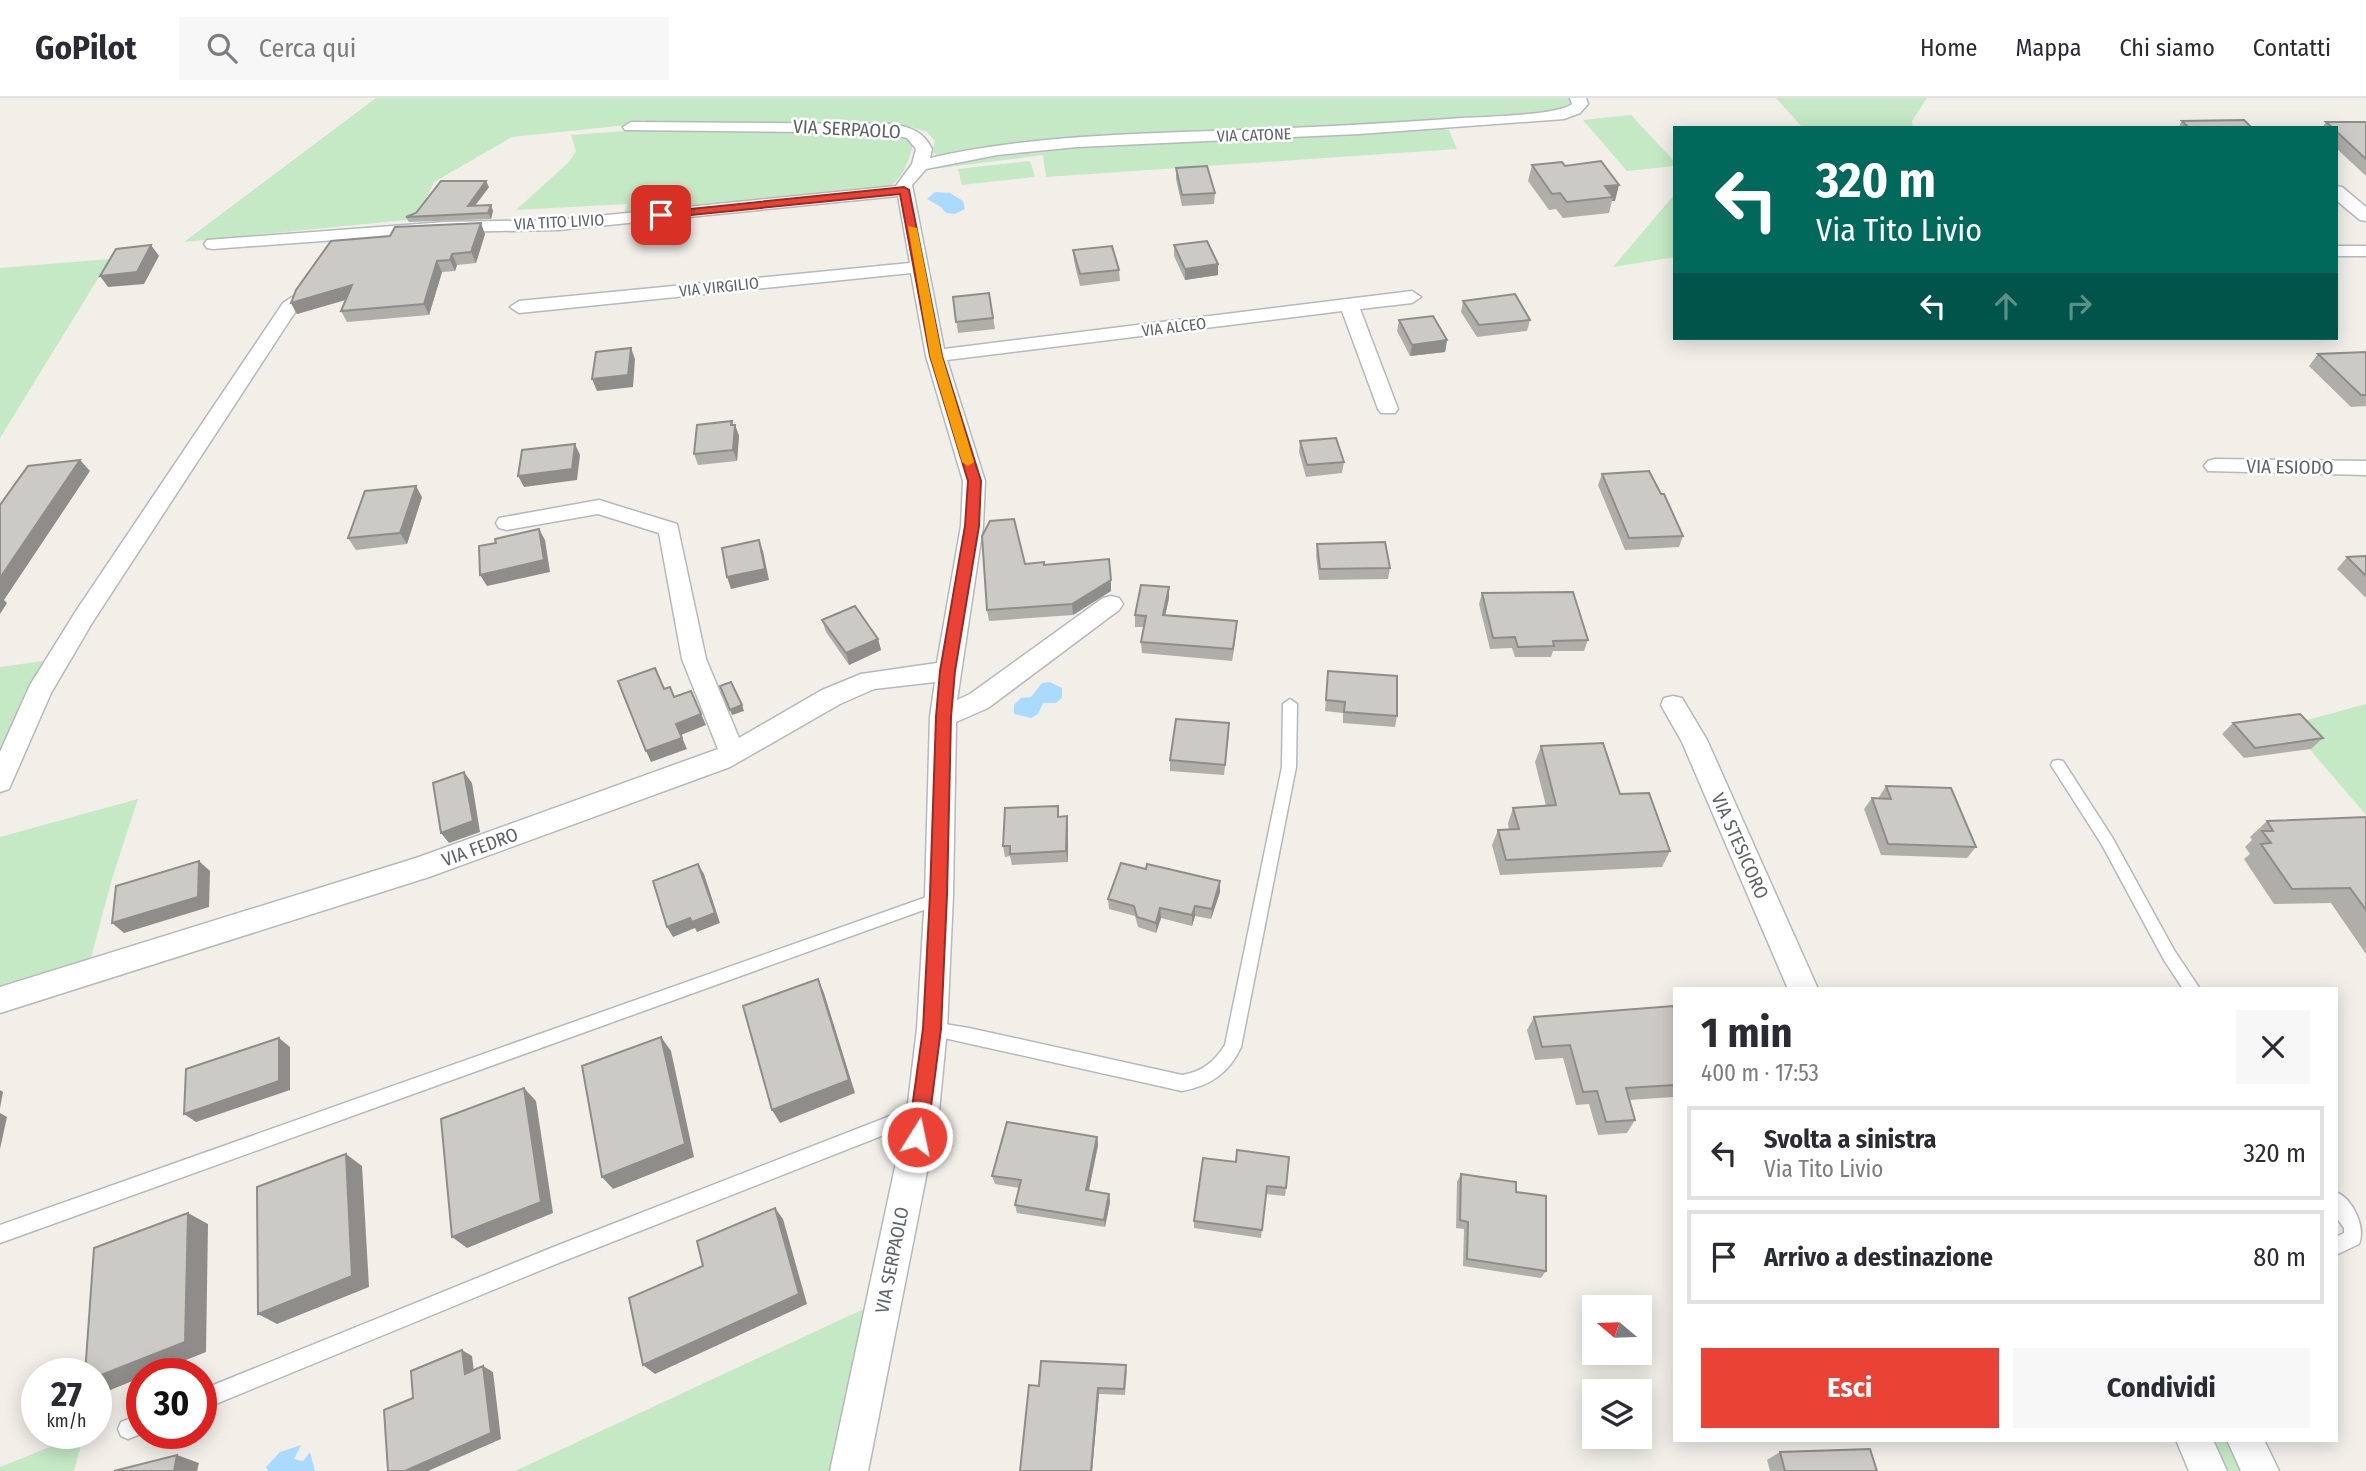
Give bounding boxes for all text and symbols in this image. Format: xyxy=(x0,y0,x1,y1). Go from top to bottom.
search box xyxy=(179,17,669,80)
text: GoPilot xyxy=(35,28,137,68)
icon: search xyxy=(203,29,241,67)
text: Cerca qui xyxy=(259,33,356,64)
text: Home xyxy=(1920,34,1977,62)
text: Mappa xyxy=(2015,34,2081,62)
text: Chi siamo xyxy=(2119,34,2215,62)
text: Contatti xyxy=(2253,34,2331,62)
street label: VIA SERPAOLO xyxy=(793,115,901,143)
street label: VIA CATONE xyxy=(1217,124,1291,146)
text: 320 m xyxy=(1816,151,1936,210)
icon: left xyxy=(1701,154,1792,245)
pin xyxy=(631,185,691,245)
icon: arrive xyxy=(642,196,680,234)
street label: VIA TITO LIVIO xyxy=(513,210,605,234)
text: Via Tito Livio xyxy=(1816,211,1982,249)
street label: VIA VIRGILIO xyxy=(678,273,760,301)
icon: left xyxy=(1914,287,1952,325)
icon: ahead xyxy=(1987,287,2025,325)
icon: right xyxy=(2060,287,2098,325)
street label: VIA ALCEO xyxy=(1141,314,1207,340)
street label: VIA ESIODO xyxy=(2246,455,2334,479)
street label: VIA STESICORO xyxy=(1706,790,1774,902)
street label: VIA FEDRO xyxy=(439,823,521,871)
text: 1 min xyxy=(1701,1008,1792,1058)
button: close xyxy=(2236,1010,2310,1084)
text: 400 m · 17:53 xyxy=(1701,1059,1819,1087)
position arrow xyxy=(880,1100,954,1174)
text: Svolta a sinistra xyxy=(1764,1124,1936,1155)
icon: left xyxy=(1705,1134,1743,1172)
text: 320 m xyxy=(2243,1138,2306,1169)
text: Via Tito Livio xyxy=(1764,1155,1883,1183)
street label: VIA SERPAOLO xyxy=(870,1205,914,1315)
icon: arrive xyxy=(1705,1238,1743,1276)
text: Arrivo a destinazione xyxy=(1764,1242,1993,1273)
text: 80 m xyxy=(2253,1242,2306,1273)
north arrow xyxy=(1582,1295,1652,1365)
map controls xyxy=(1582,1295,1652,1449)
button: Esci xyxy=(1701,1348,1999,1428)
button: Condividi xyxy=(2013,1348,2310,1428)
speed limit sign: 30 xyxy=(126,1358,217,1449)
text: 27 xyxy=(51,1373,82,1415)
button: layers xyxy=(1582,1379,1652,1449)
text: km/h xyxy=(46,1410,87,1432)

